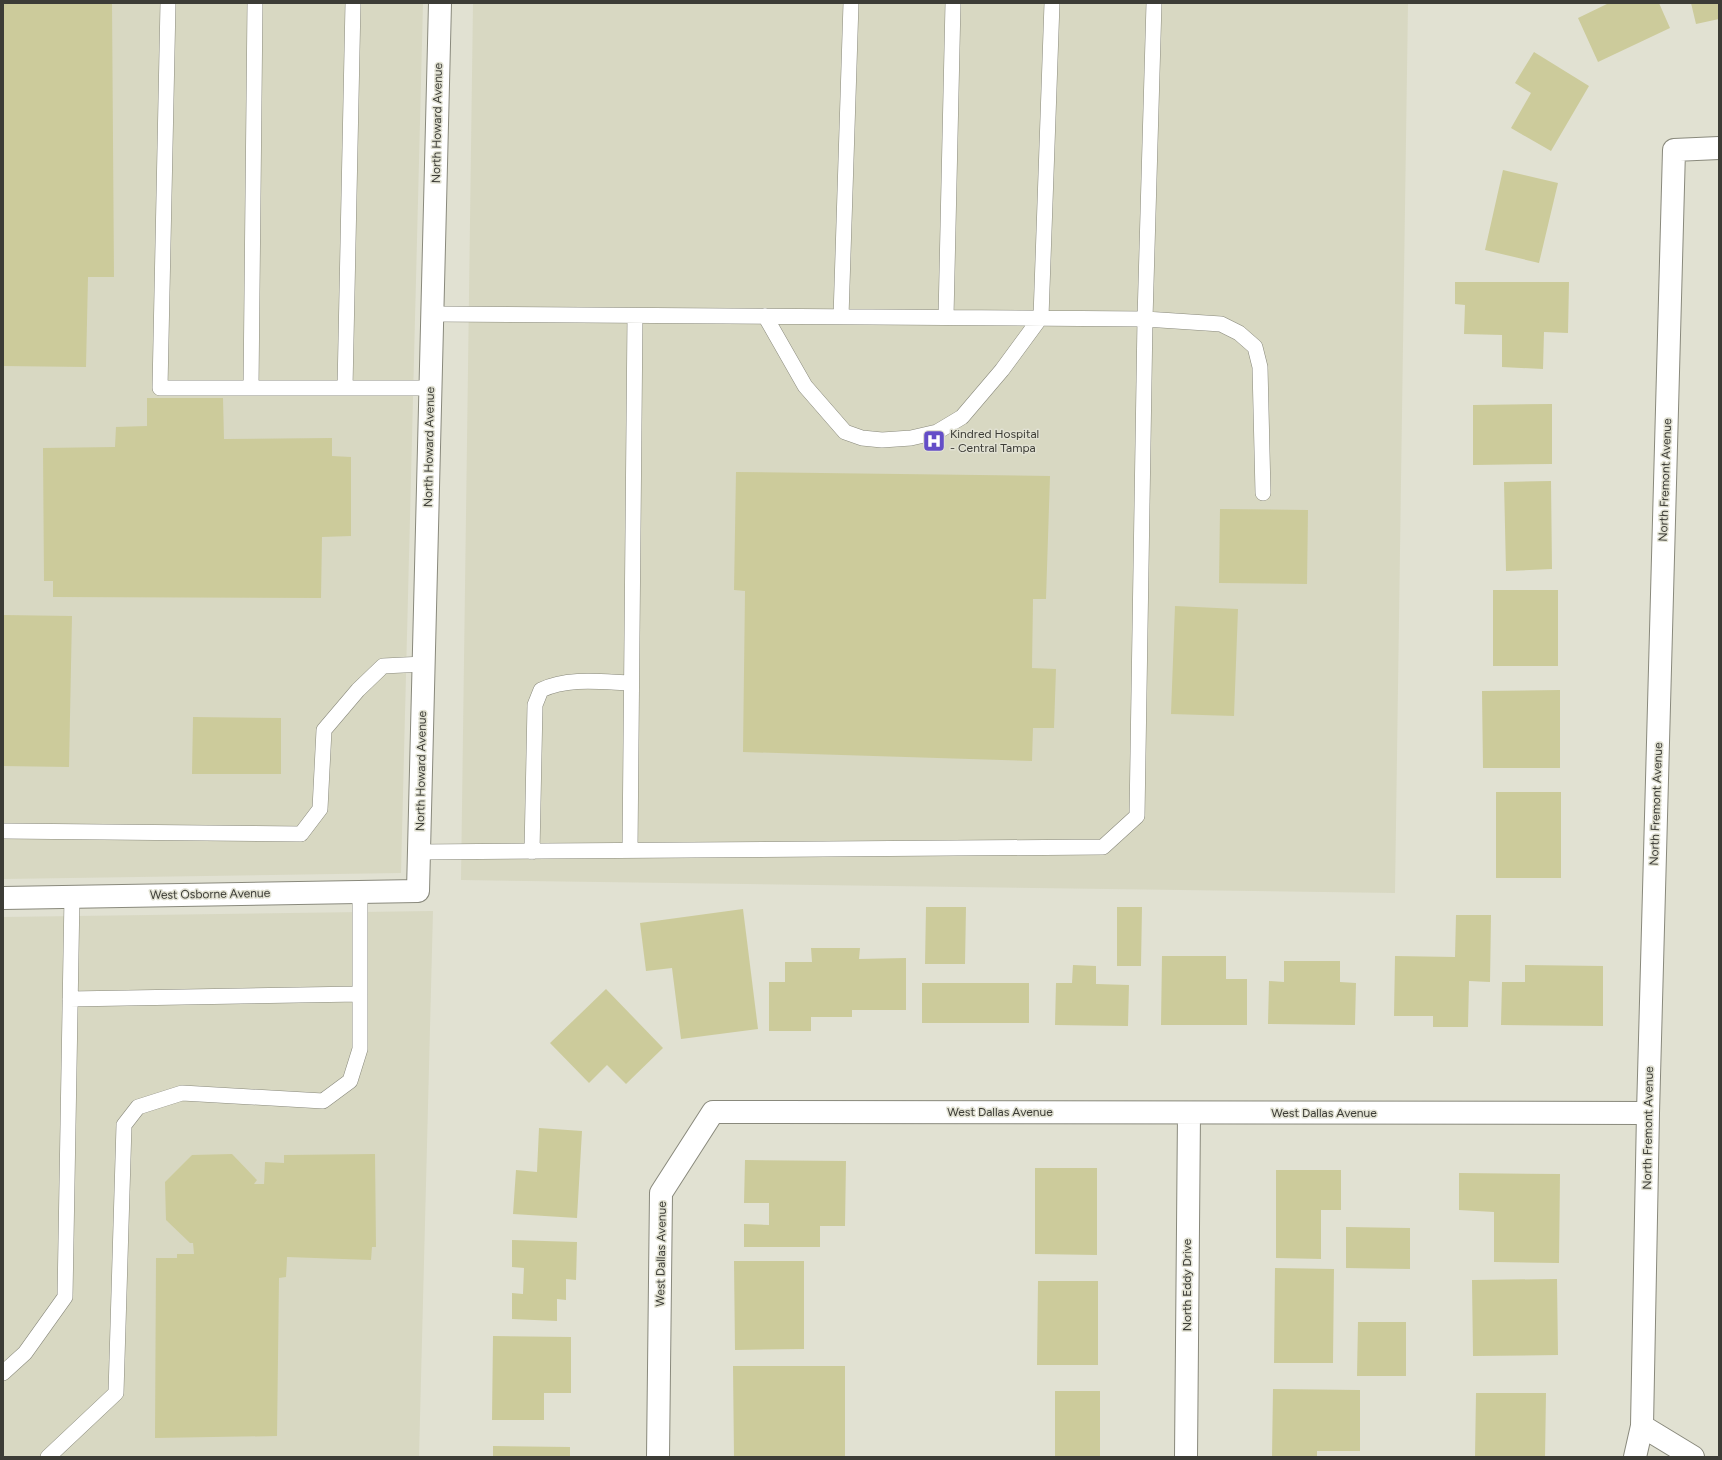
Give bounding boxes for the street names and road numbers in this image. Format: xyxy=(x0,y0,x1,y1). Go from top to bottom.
street label: North Howard Avenue xyxy=(429,62,445,183)
street label: North Howard Avenue xyxy=(421,386,437,507)
street label: North Fremont Avenue xyxy=(1656,418,1674,542)
street label: North Howard Avenue xyxy=(413,710,429,831)
street label: North Fremont Avenue xyxy=(1647,742,1665,866)
street label: West Osborne Avenue xyxy=(150,886,271,902)
street label: North Fremont Avenue xyxy=(1640,1066,1656,1190)
street label: West Dallas Avenue xyxy=(947,1105,1053,1119)
street label: West Dallas Avenue xyxy=(1271,1106,1377,1120)
street label: West Dallas Avenue xyxy=(653,1201,669,1307)
street label: North Eddy Drive xyxy=(1180,1238,1194,1331)

